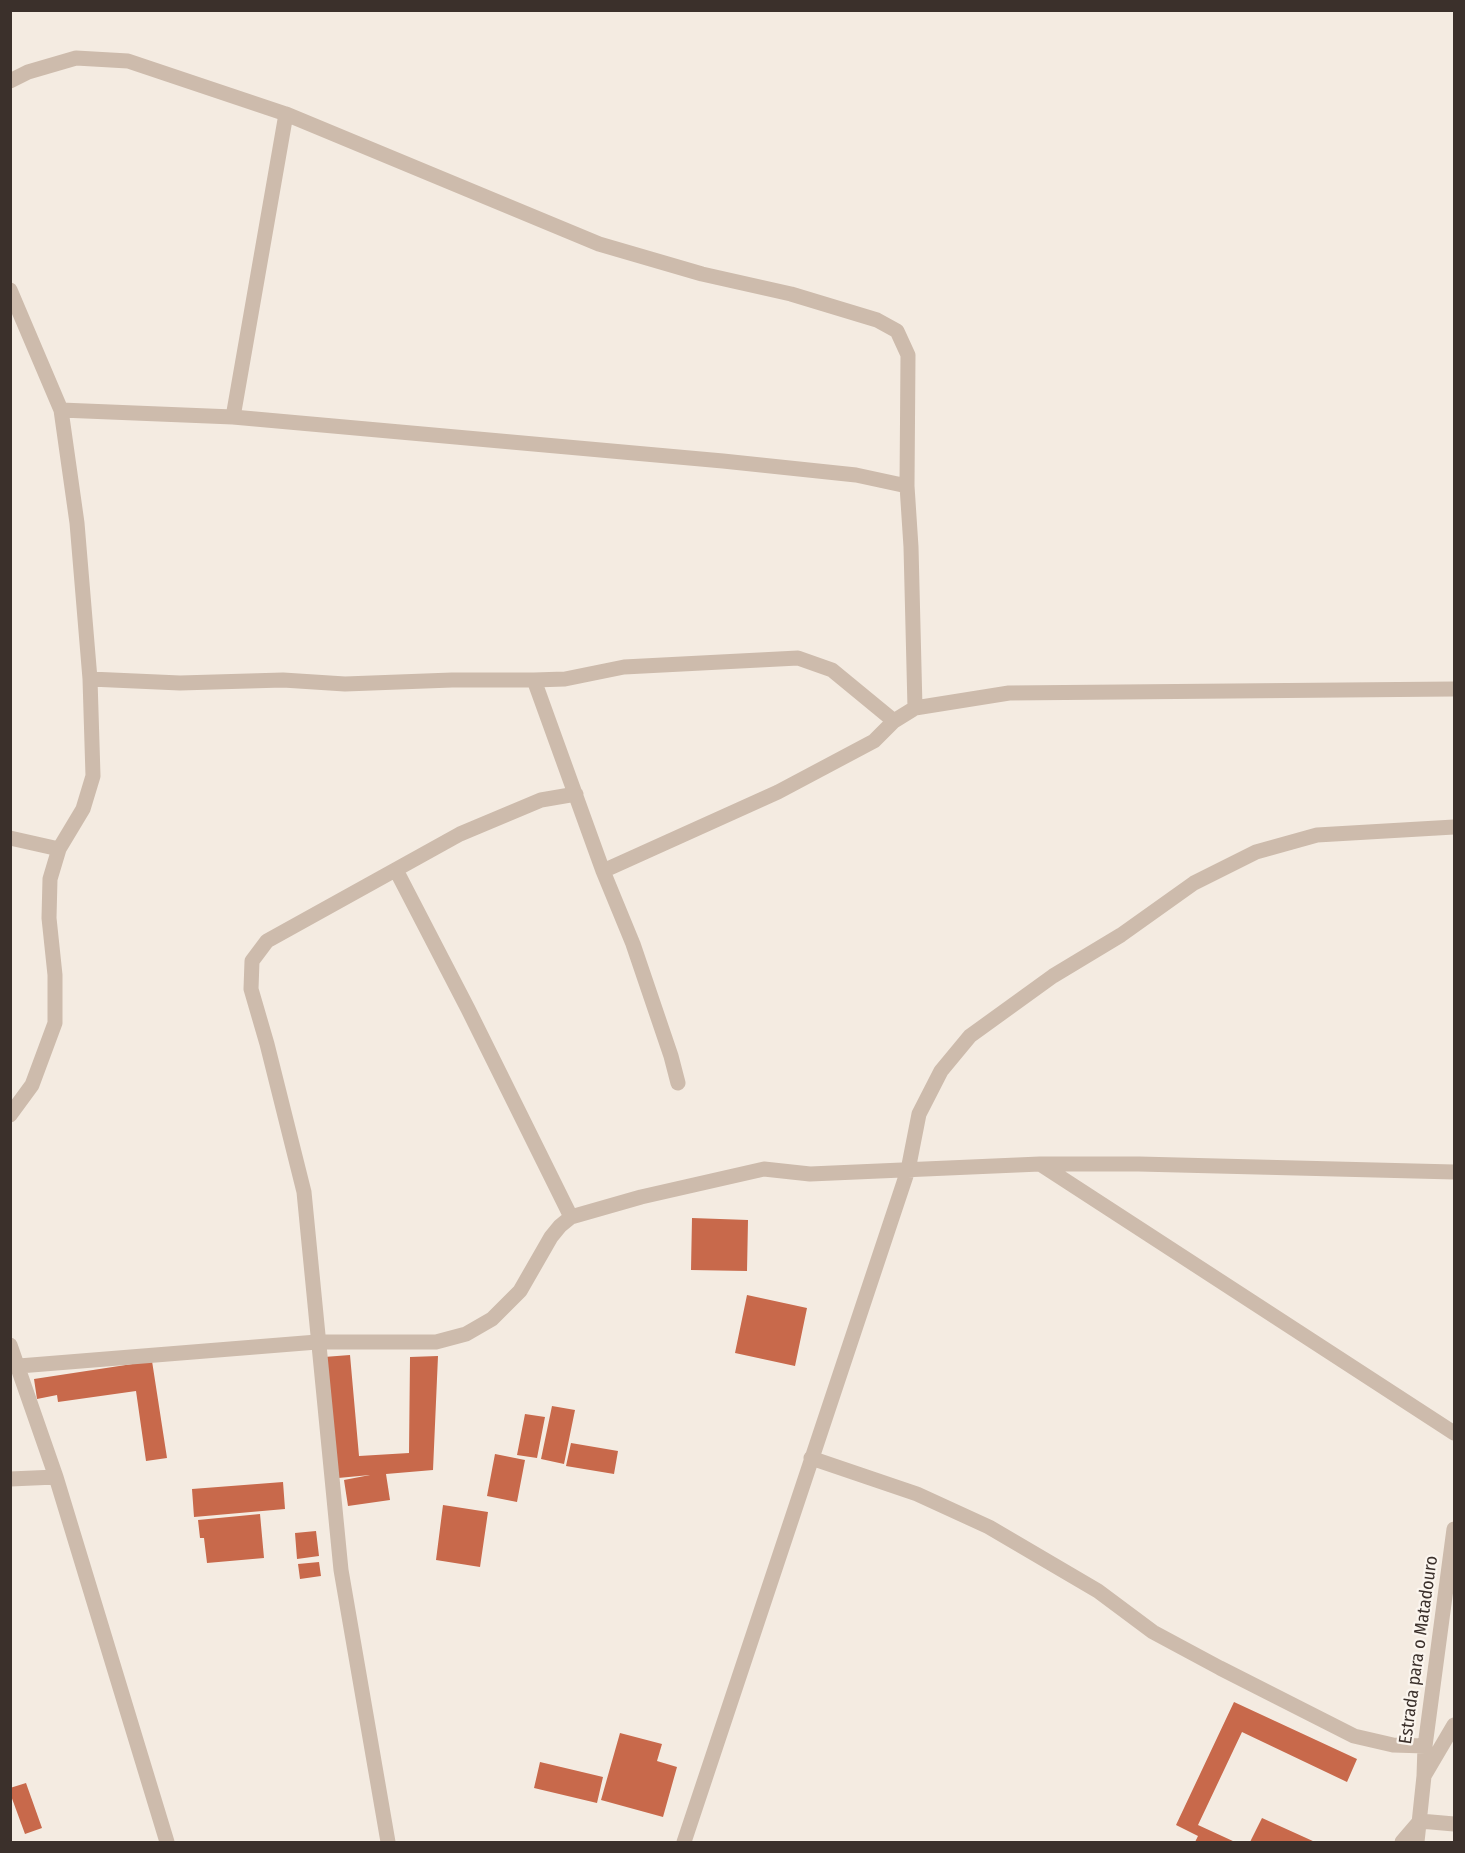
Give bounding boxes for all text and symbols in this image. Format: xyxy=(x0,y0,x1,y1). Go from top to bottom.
street label: Estrada para o Matadouro xyxy=(1395,1554,1443,1746)

